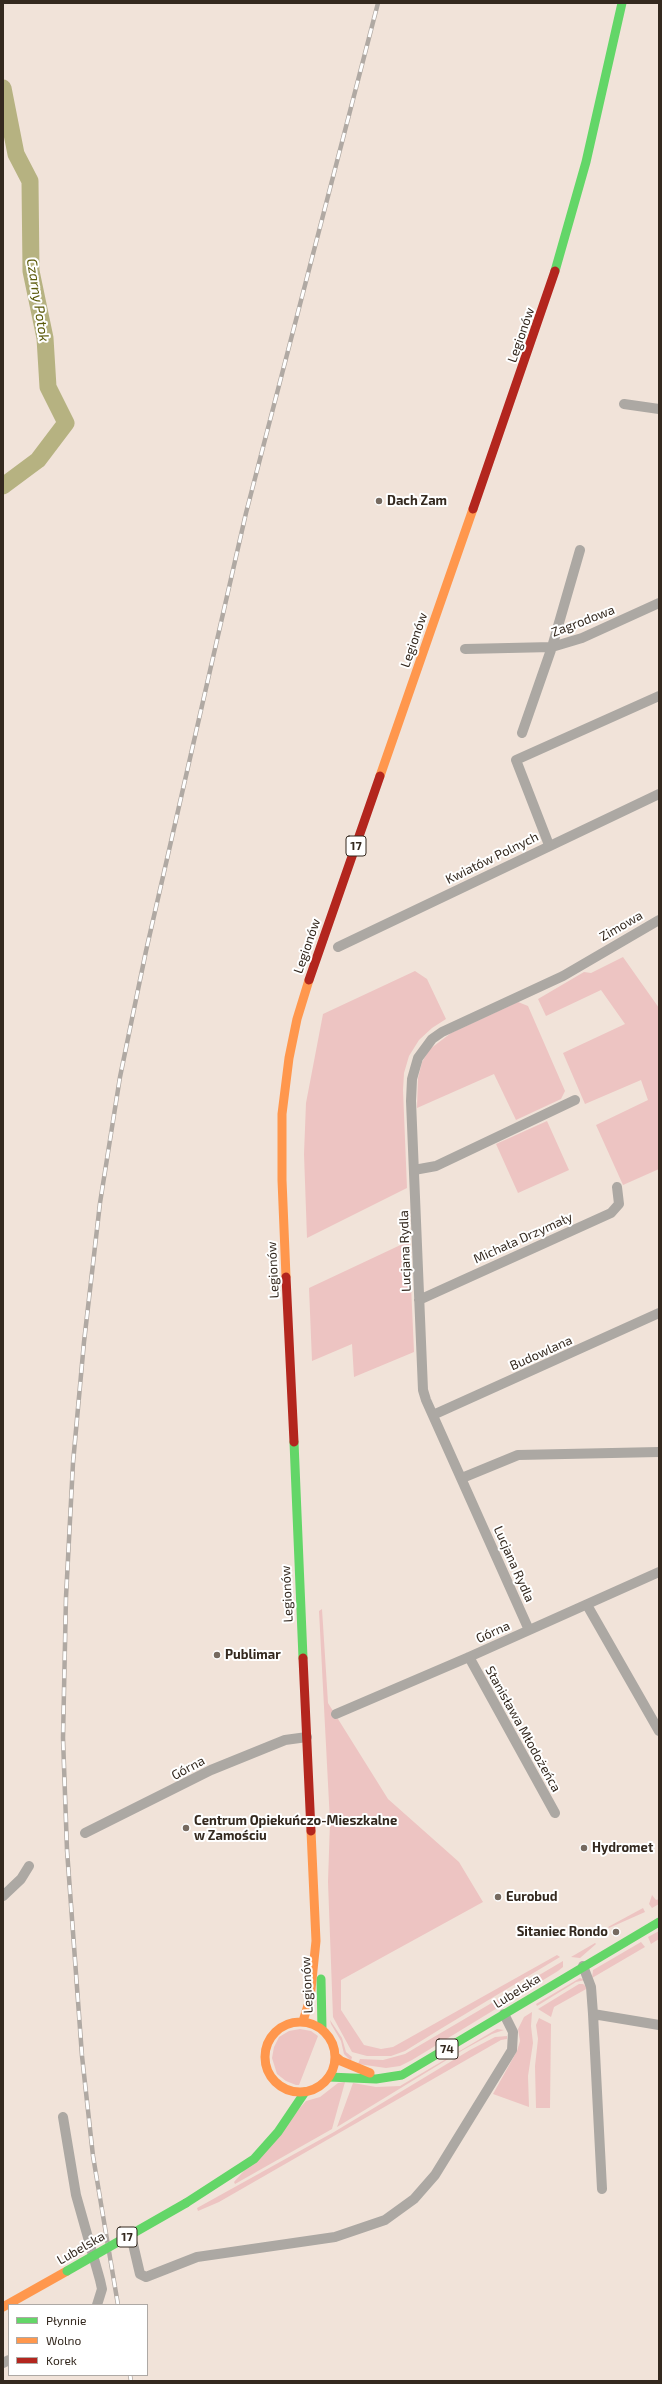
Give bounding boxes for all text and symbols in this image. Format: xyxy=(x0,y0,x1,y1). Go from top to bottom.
water label: Czarny Potok xyxy=(23,257,53,343)
street label: Legionów xyxy=(504,305,538,365)
place label: Dach Zam xyxy=(387,493,447,509)
marker: Dach Zam xyxy=(374,496,384,506)
street label: Zagrodowa xyxy=(549,602,617,640)
street label: Legionów xyxy=(397,610,431,670)
street label: Kwiatów Polnych xyxy=(443,829,541,887)
road number: 17 xyxy=(346,836,366,856)
street label: Zimowa xyxy=(597,907,645,945)
street label: Legionów xyxy=(290,916,324,976)
street label: Michała Drzymały xyxy=(471,1209,575,1267)
street label: Lucjana Rydla xyxy=(396,1210,414,1292)
street label: Legionów xyxy=(264,1241,282,1299)
street label: Budowlana xyxy=(507,1332,575,1374)
street label: Lucjana Rydla xyxy=(490,1524,538,1604)
street label: Legionów xyxy=(278,1565,296,1623)
street label: Górna xyxy=(474,1618,512,1646)
place label: Publimar xyxy=(225,1647,281,1663)
marker: Publimar xyxy=(212,1650,222,1660)
street label: Stanisława Młodożeńca xyxy=(482,1663,564,1795)
street label: Górna xyxy=(169,1753,207,1783)
place label: Centrum Opiekuńczo-Mieszkalne w Zamościu xyxy=(194,1813,397,1844)
marker: Centrum Opiekuńczo-Mieszkalne w Zamościu xyxy=(181,1823,191,1833)
place label: Hydromet xyxy=(592,1840,653,1856)
marker: Hydromet xyxy=(579,1843,589,1853)
place label: Eurobud xyxy=(506,1889,558,1905)
marker: Eurobud xyxy=(493,1892,503,1902)
place label: Sitaniec Rondo xyxy=(517,1924,608,1940)
marker: Sitaniec Rondo xyxy=(611,1927,621,1937)
street label: Legionów xyxy=(298,1956,316,2014)
street label: Lubelska xyxy=(491,1970,543,2012)
road number: 74 xyxy=(436,2039,458,2059)
road number: 17 xyxy=(117,2227,137,2247)
street label: Lubelska xyxy=(54,2228,108,2268)
legend xyxy=(8,2304,148,2376)
text: Płynnie xyxy=(46,2313,86,2327)
text: Wolno xyxy=(46,2333,81,2347)
text: Korek xyxy=(46,2353,77,2367)

